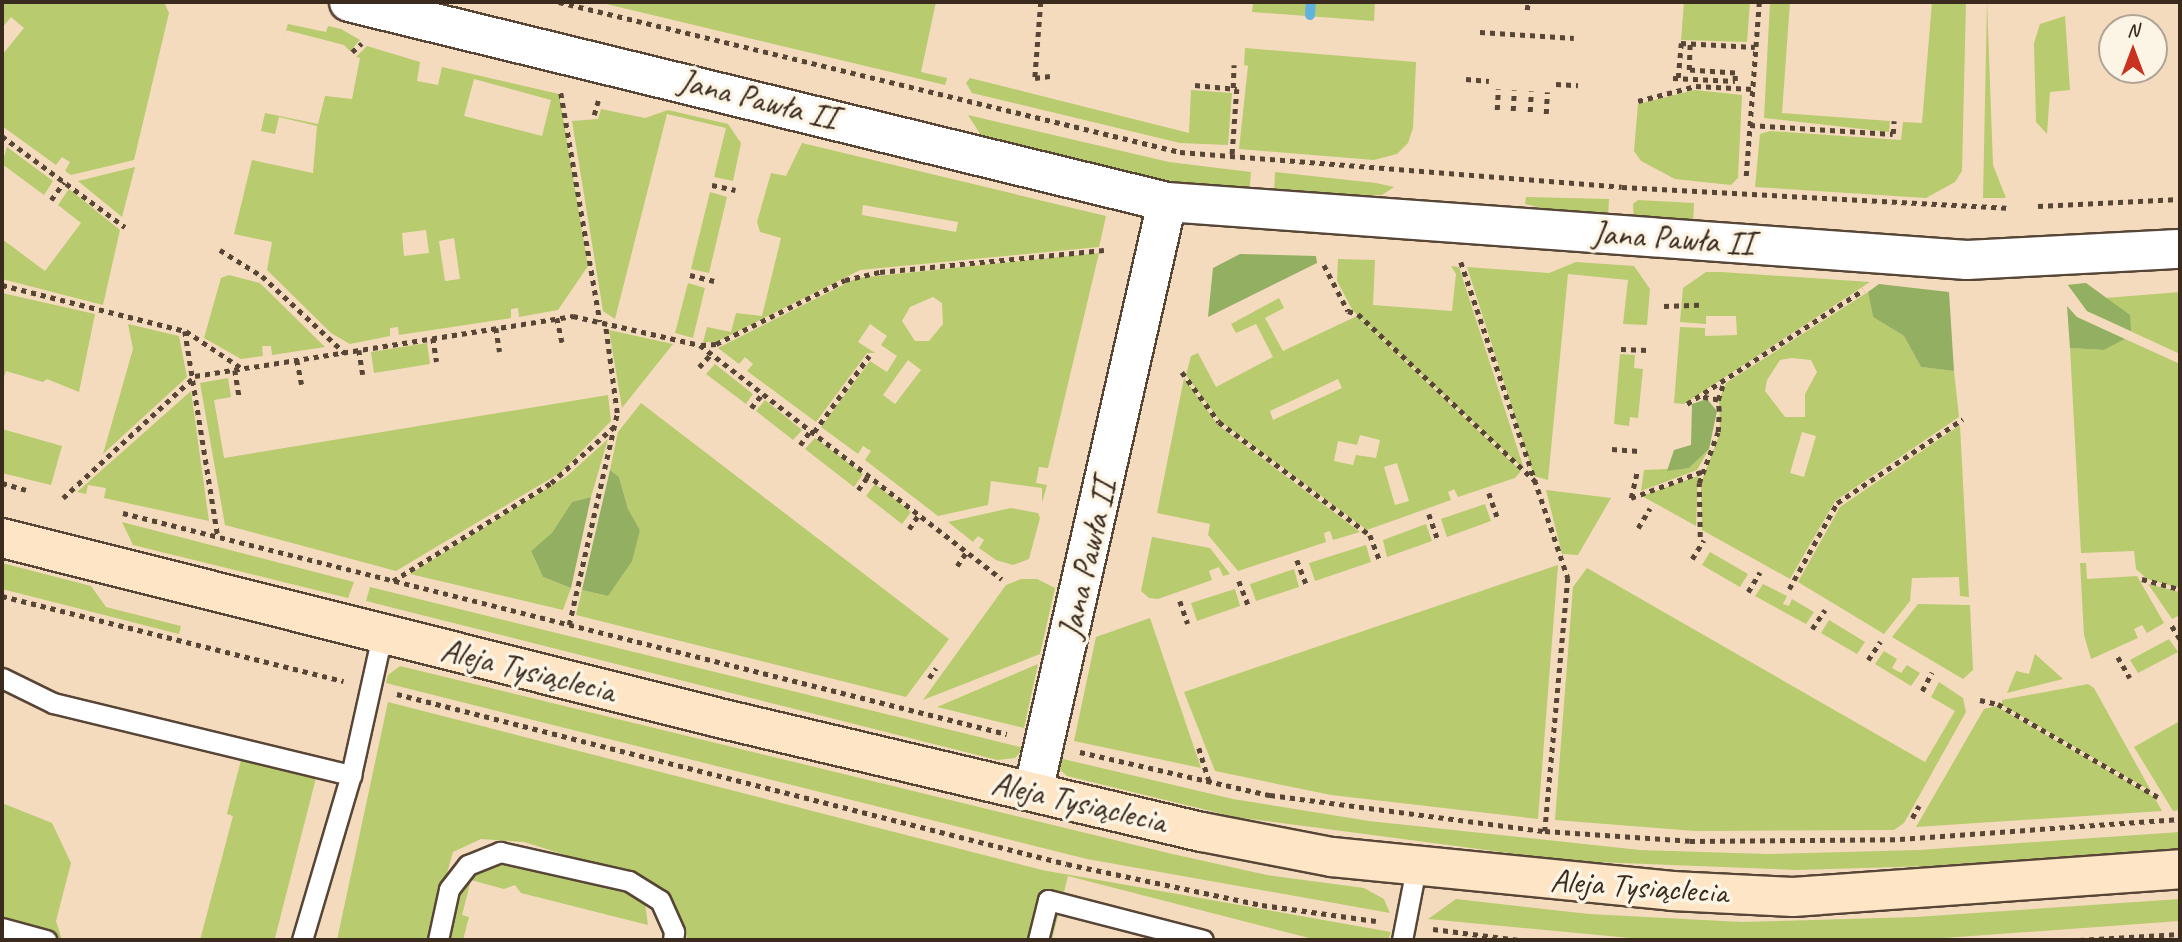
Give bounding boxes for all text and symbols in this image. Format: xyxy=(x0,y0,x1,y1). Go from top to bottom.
north arrow xyxy=(2098,14,2168,84)
text: N xyxy=(2127,18,2139,42)
street label: Jana Pawła II xyxy=(674,61,842,139)
street label: Jana Pawła II xyxy=(1591,214,1755,264)
street label: Jana Pawła II xyxy=(1050,475,1126,643)
street label: Aleja Tysiąclecia xyxy=(437,630,619,712)
street label: Aleja Tysiąclecia xyxy=(988,764,1170,842)
street label: Aleja Tysiąclecia xyxy=(1549,861,1729,913)

